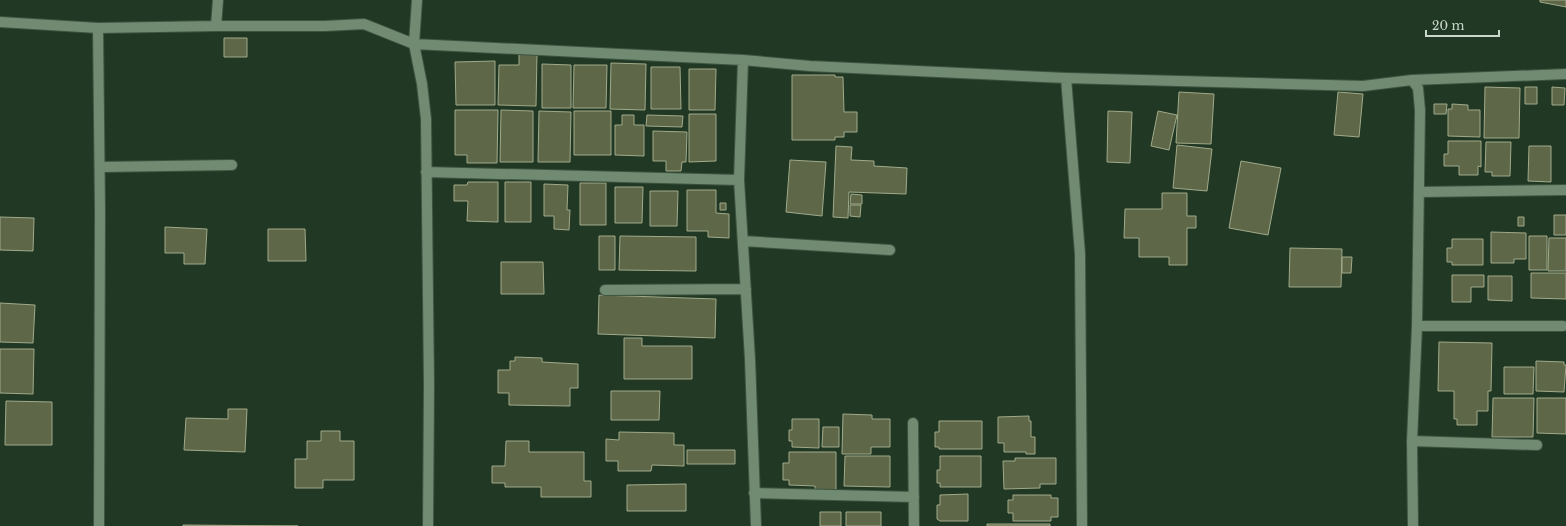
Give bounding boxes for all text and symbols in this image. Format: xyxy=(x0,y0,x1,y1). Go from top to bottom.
scale bar xyxy=(1426,12,1499,38)
text: 20 m xyxy=(1432,18,1464,33)

